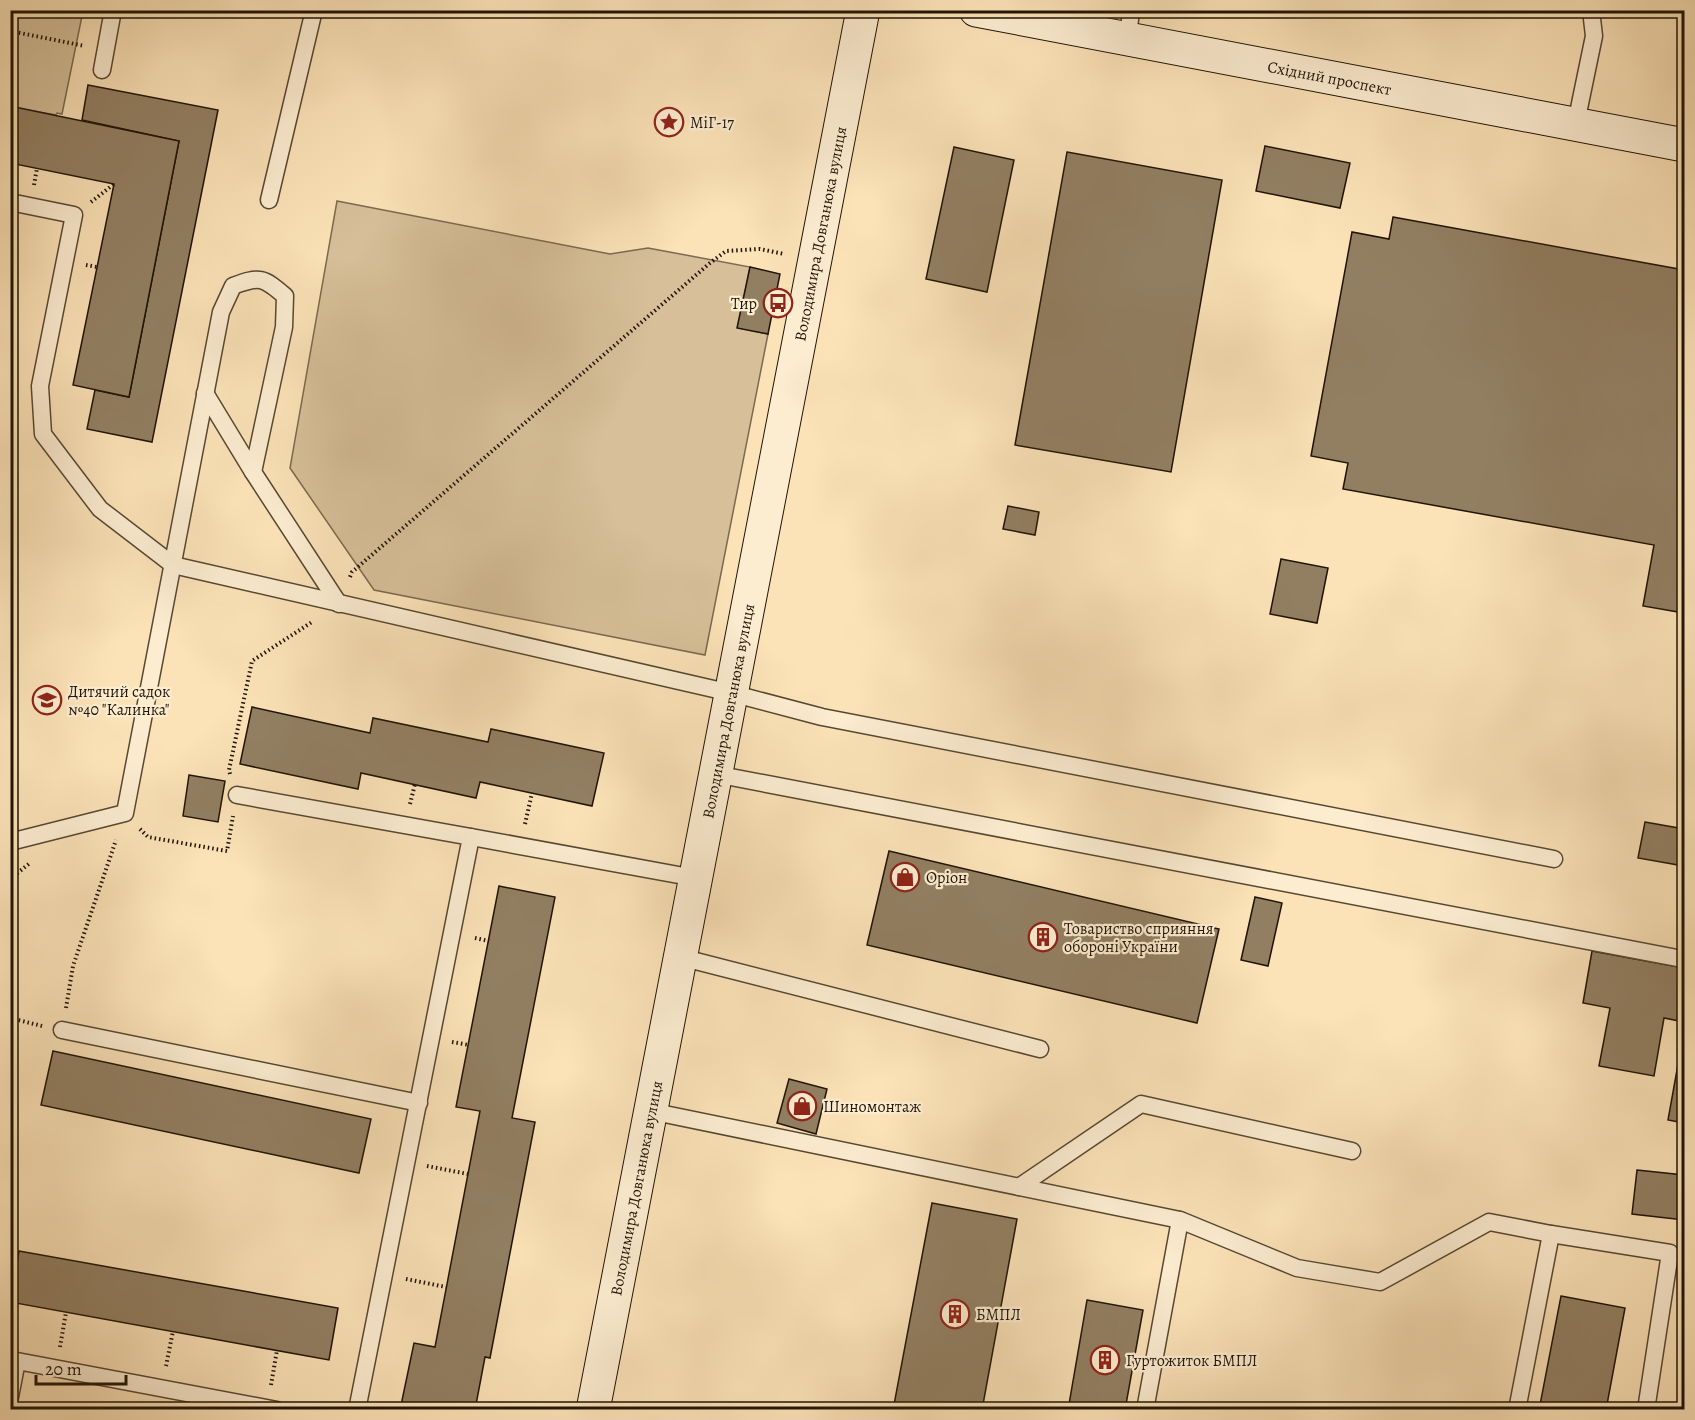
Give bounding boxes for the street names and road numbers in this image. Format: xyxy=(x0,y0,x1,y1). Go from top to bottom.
street label: Східний проспект xyxy=(1266,56,1393,101)
street label: Володимира Довганюка вулиця xyxy=(789,124,852,343)
street label: Володимира Довганюка вулиця xyxy=(697,602,760,820)
street label: Володимира Довганюка вулиця xyxy=(605,1079,668,1298)

